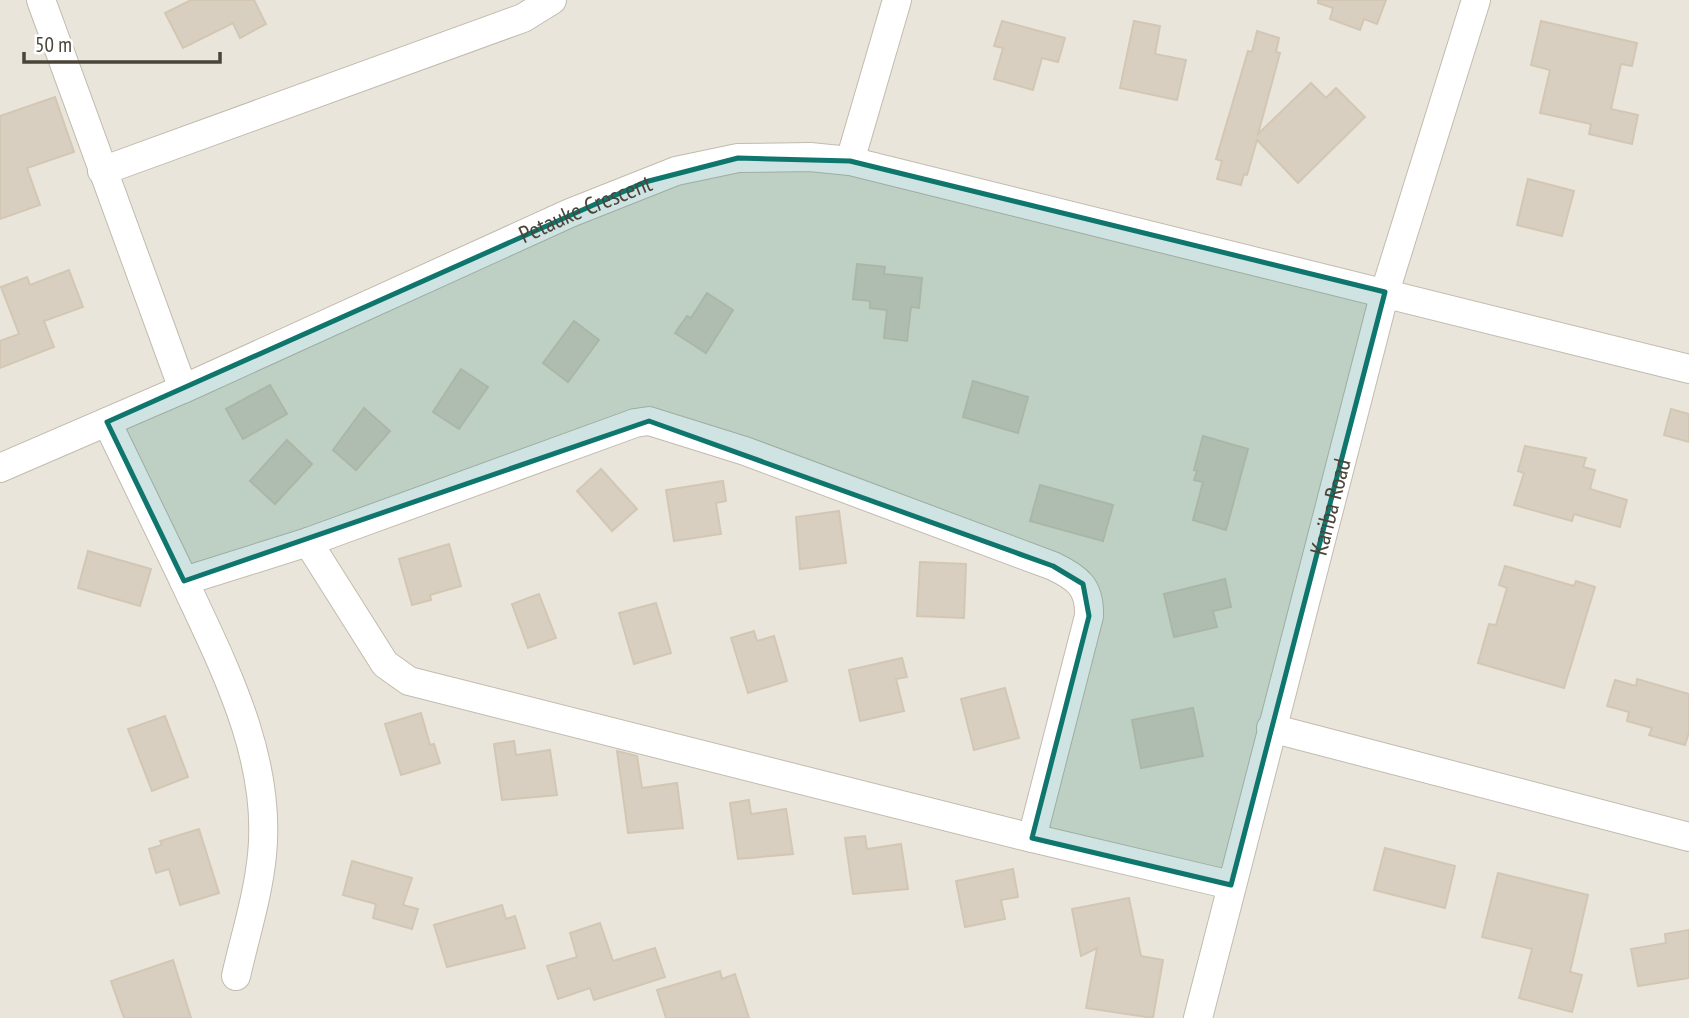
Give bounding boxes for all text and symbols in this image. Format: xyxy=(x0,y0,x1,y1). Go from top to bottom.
scale bar xyxy=(24,21,220,65)
text: 50 m xyxy=(35,31,72,58)
street label: Petauke Crescent xyxy=(514,167,657,250)
street label: Kariba Road xyxy=(1302,455,1357,558)

